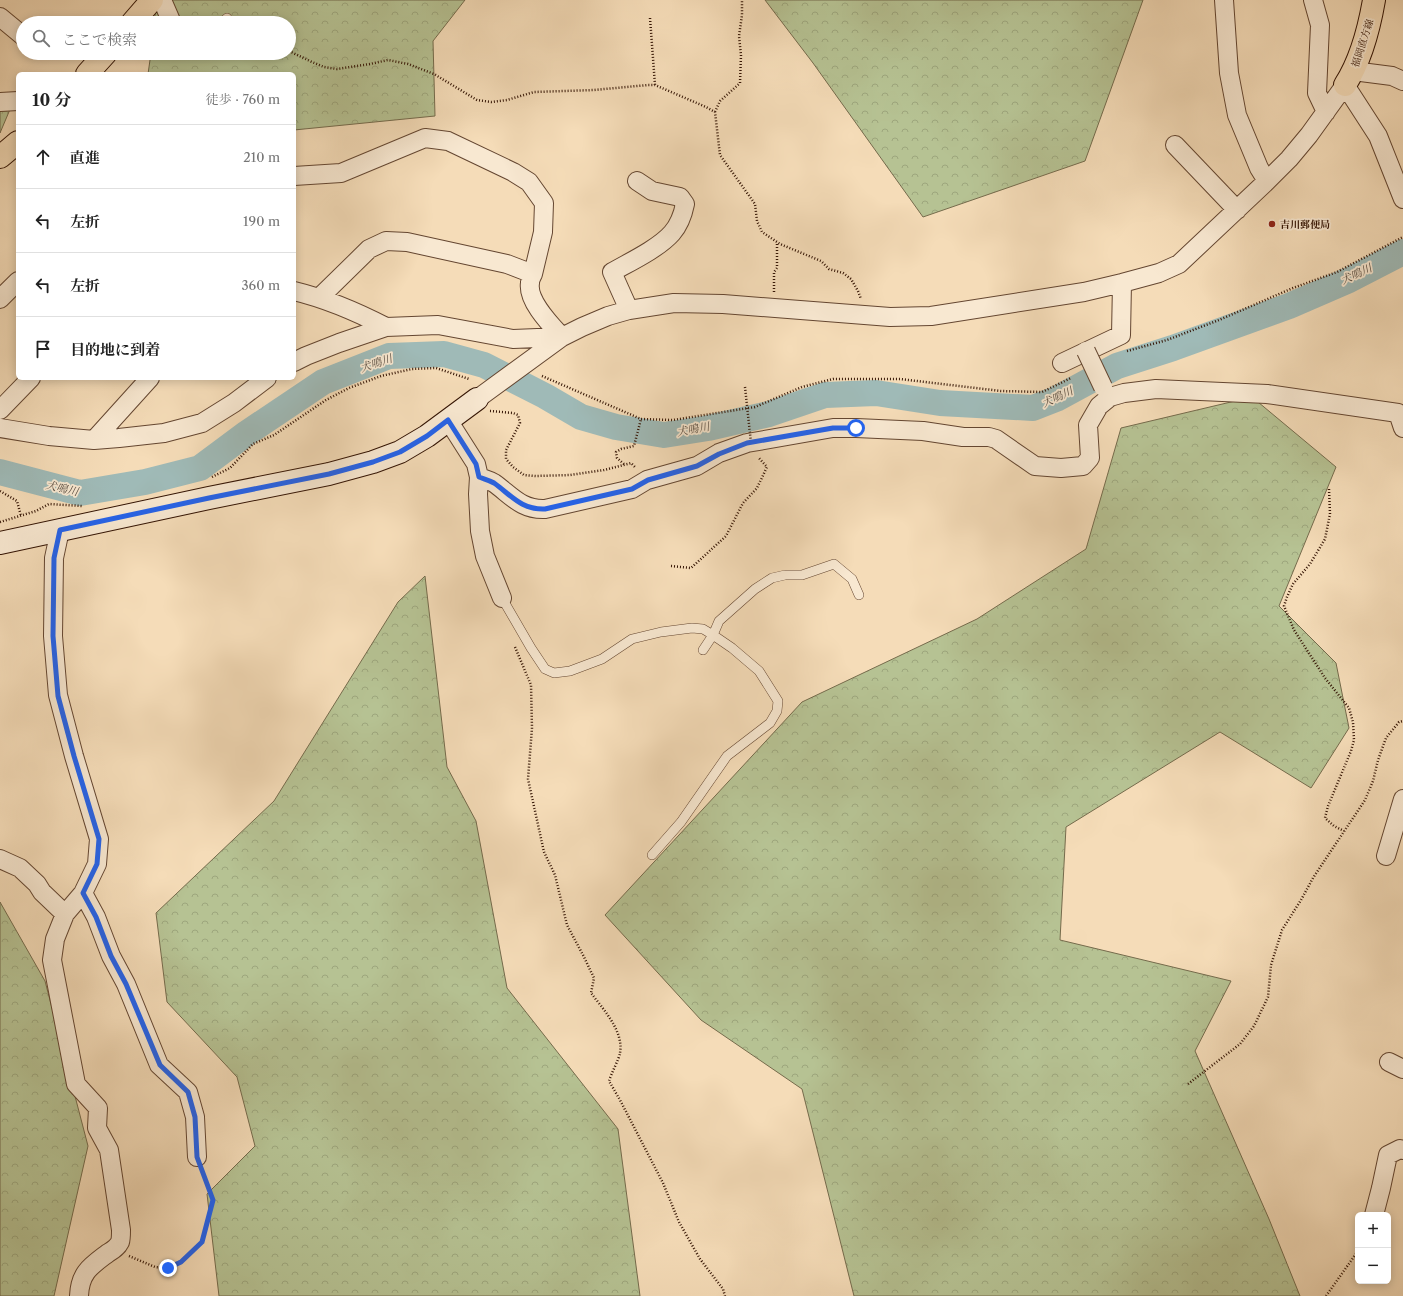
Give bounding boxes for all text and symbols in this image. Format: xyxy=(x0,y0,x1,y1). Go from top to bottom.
search box xyxy=(16,16,296,60)
street label: 福岡直方線 xyxy=(1349,17,1376,69)
icon: search xyxy=(30,27,52,49)
text: ここで検索 xyxy=(62,30,137,49)
text: 10 分 xyxy=(32,90,72,110)
text: 徒歩 · 760 m xyxy=(206,91,280,107)
icon: ahead xyxy=(32,146,54,168)
text: 直進 xyxy=(70,148,100,167)
text: 210 m xyxy=(243,149,280,165)
icon: left xyxy=(32,210,54,232)
text: 左折 xyxy=(70,212,100,231)
text: 190 m xyxy=(243,213,280,229)
place label: 吉川郵便局 xyxy=(1280,218,1330,231)
marker: 吉川郵便局 xyxy=(1267,219,1277,229)
water label: 犬鳴川 xyxy=(1338,260,1375,287)
icon: left xyxy=(32,274,54,296)
text: 左折 xyxy=(70,276,100,295)
text: 360 m xyxy=(241,277,280,293)
icon: arrive xyxy=(32,338,54,360)
text: 目的地に到着 xyxy=(70,340,160,359)
water label: 犬鳴川 xyxy=(358,351,395,375)
water label: 犬鳴川 xyxy=(1039,383,1076,410)
water label: 犬鳴川 xyxy=(675,419,712,439)
route start xyxy=(847,419,865,437)
water label: 犬鳴川 xyxy=(44,477,81,499)
map controls xyxy=(1355,1212,1391,1284)
button: + xyxy=(1355,1212,1391,1248)
button: − xyxy=(1355,1248,1391,1284)
route end xyxy=(159,1259,177,1277)

